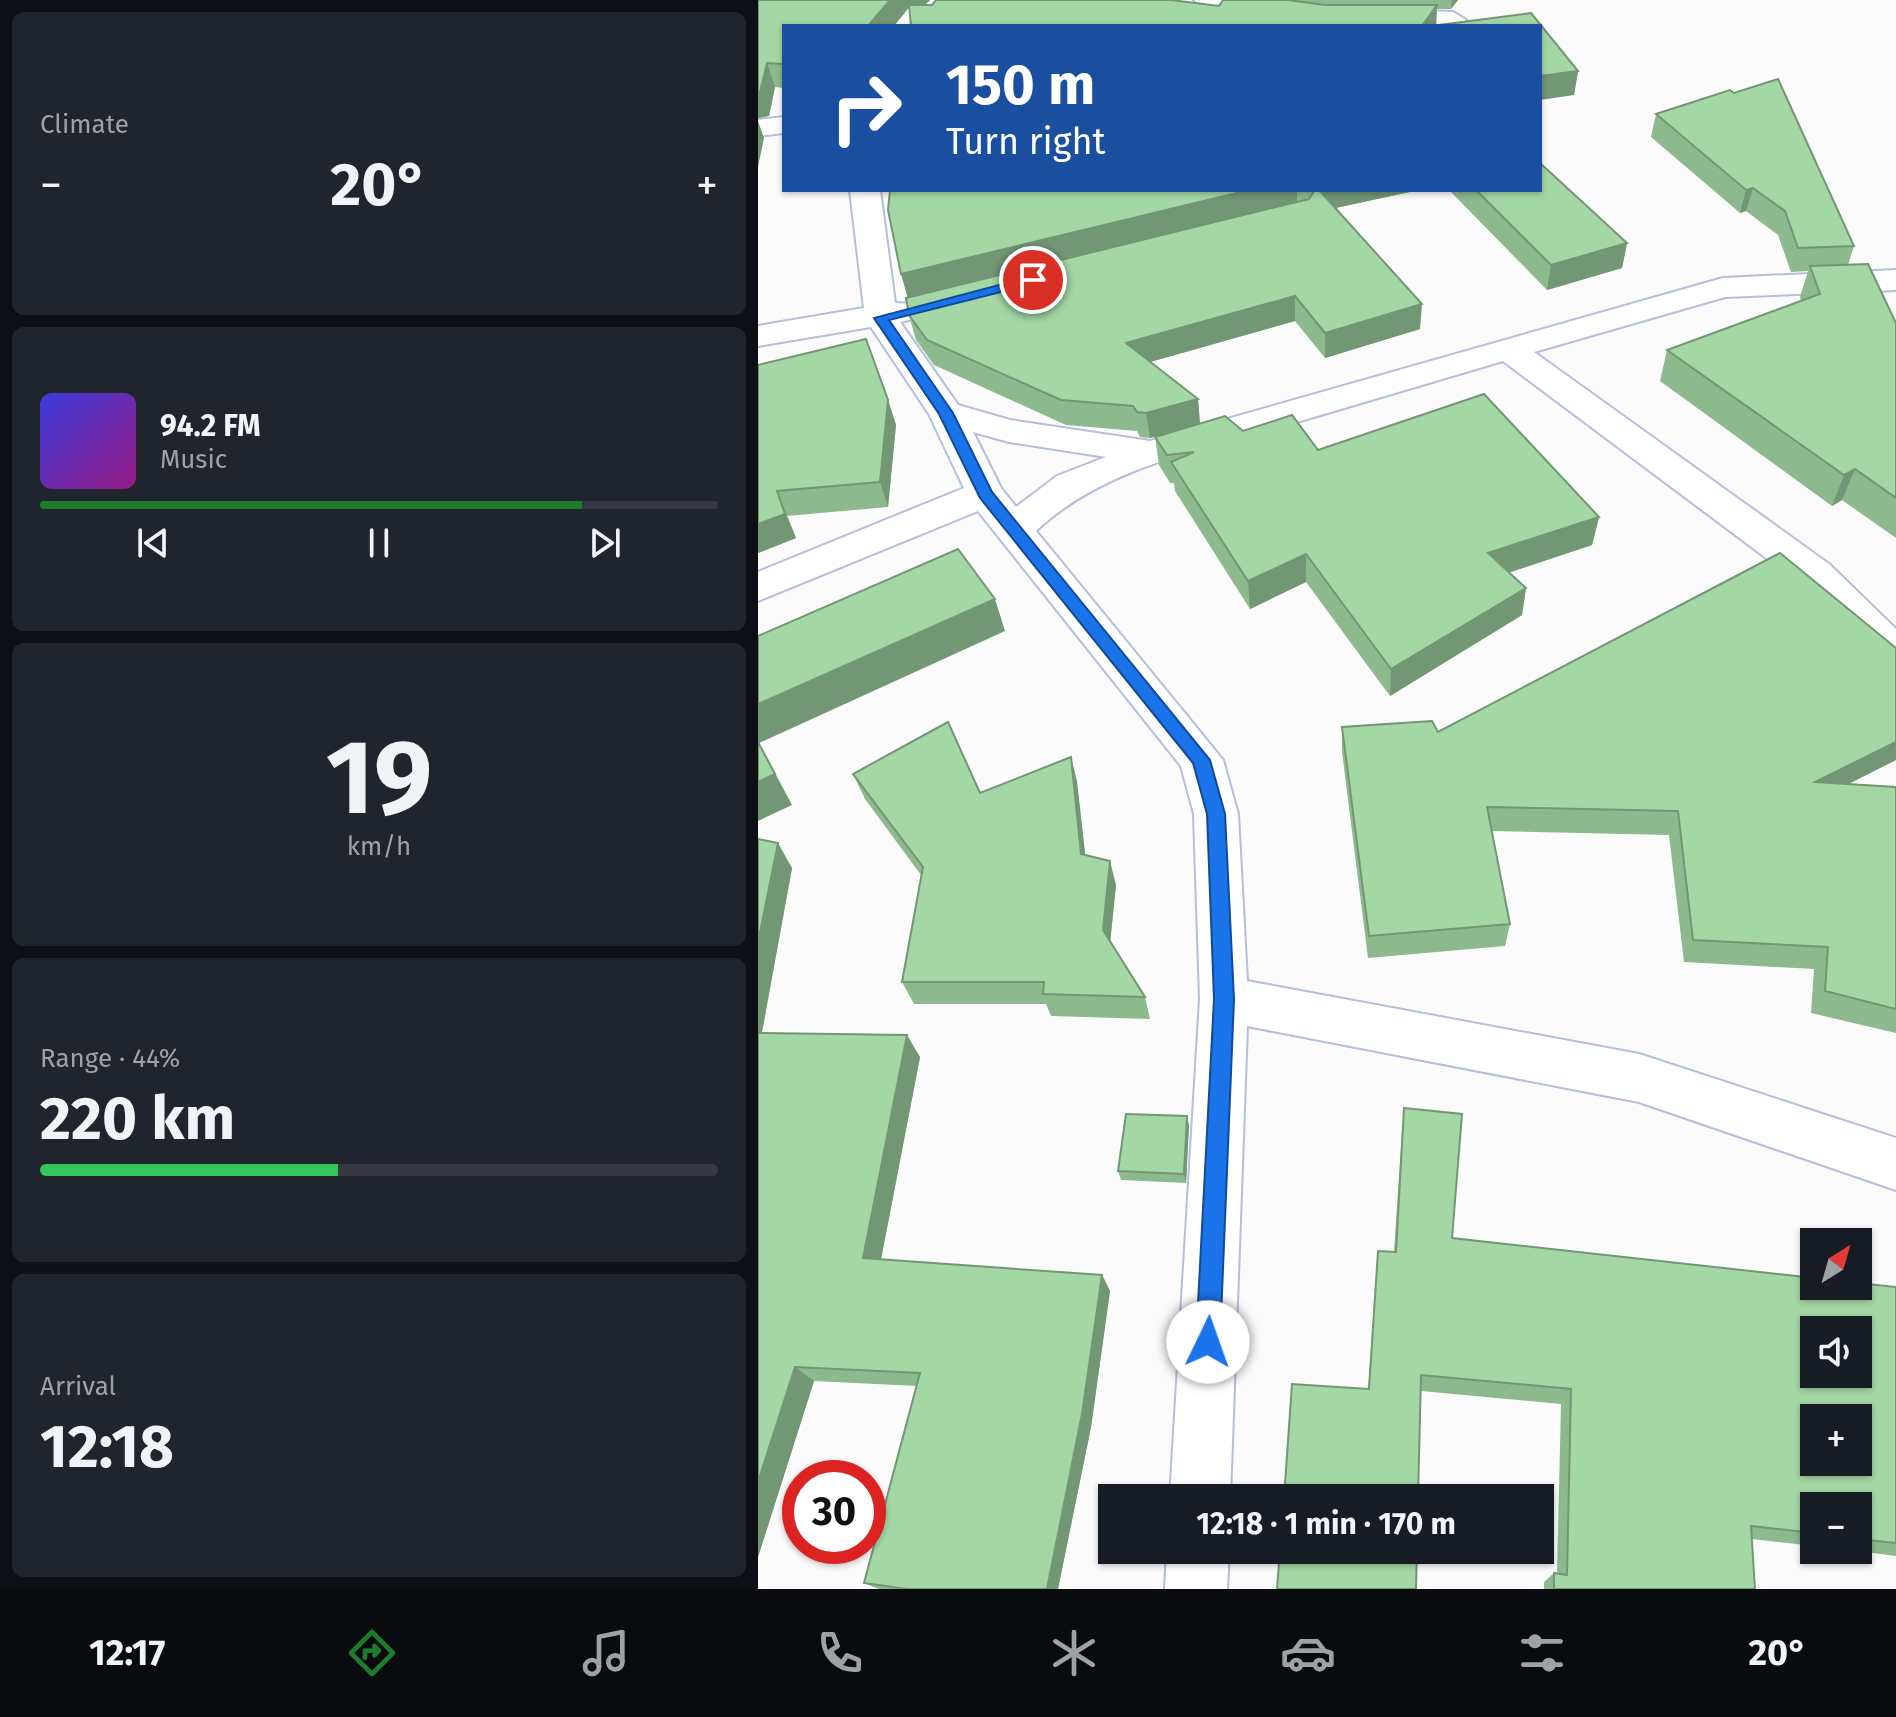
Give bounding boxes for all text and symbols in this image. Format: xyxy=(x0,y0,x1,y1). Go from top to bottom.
text: 150 m xyxy=(946,52,1095,119)
icon: right xyxy=(814,56,918,160)
text: Climate xyxy=(40,109,129,140)
text: Turn right xyxy=(946,120,1106,164)
text: 20° xyxy=(330,149,428,221)
text: − xyxy=(40,159,62,212)
text: + xyxy=(696,159,718,212)
pin xyxy=(999,246,1067,314)
icon: arrive xyxy=(1011,258,1055,302)
text: 94.2 FM xyxy=(160,408,261,444)
text: Music xyxy=(160,444,227,475)
icon: previous xyxy=(131,521,175,565)
icon: pause xyxy=(357,521,401,565)
icon: next xyxy=(583,521,627,565)
text: 19 xyxy=(326,716,432,841)
text: km/h xyxy=(347,831,411,862)
text: Range · 44% xyxy=(40,1043,180,1074)
text: 220 km xyxy=(40,1083,235,1155)
north arrow xyxy=(1800,1228,1872,1300)
map controls xyxy=(1800,1228,1872,1564)
position arrow xyxy=(1166,1300,1250,1384)
button: sound xyxy=(1800,1316,1872,1388)
text: Arrival xyxy=(40,1371,116,1402)
button: + xyxy=(1800,1404,1872,1476)
text: 12:18 xyxy=(40,1411,174,1483)
speed limit sign: 30 xyxy=(782,1460,886,1564)
button: − xyxy=(1800,1492,1872,1564)
text: 12:18 · 1 min · 170 m xyxy=(1196,1506,1456,1542)
icon: directions xyxy=(344,1625,400,1681)
icon: music xyxy=(578,1625,634,1681)
icon: phone xyxy=(812,1625,868,1681)
icon: climate xyxy=(1046,1625,1102,1681)
icon: car xyxy=(1280,1625,1336,1681)
icon: filters xyxy=(1514,1625,1570,1681)
text: 12:17 xyxy=(89,1631,165,1675)
text: 20° xyxy=(1748,1631,1807,1675)

